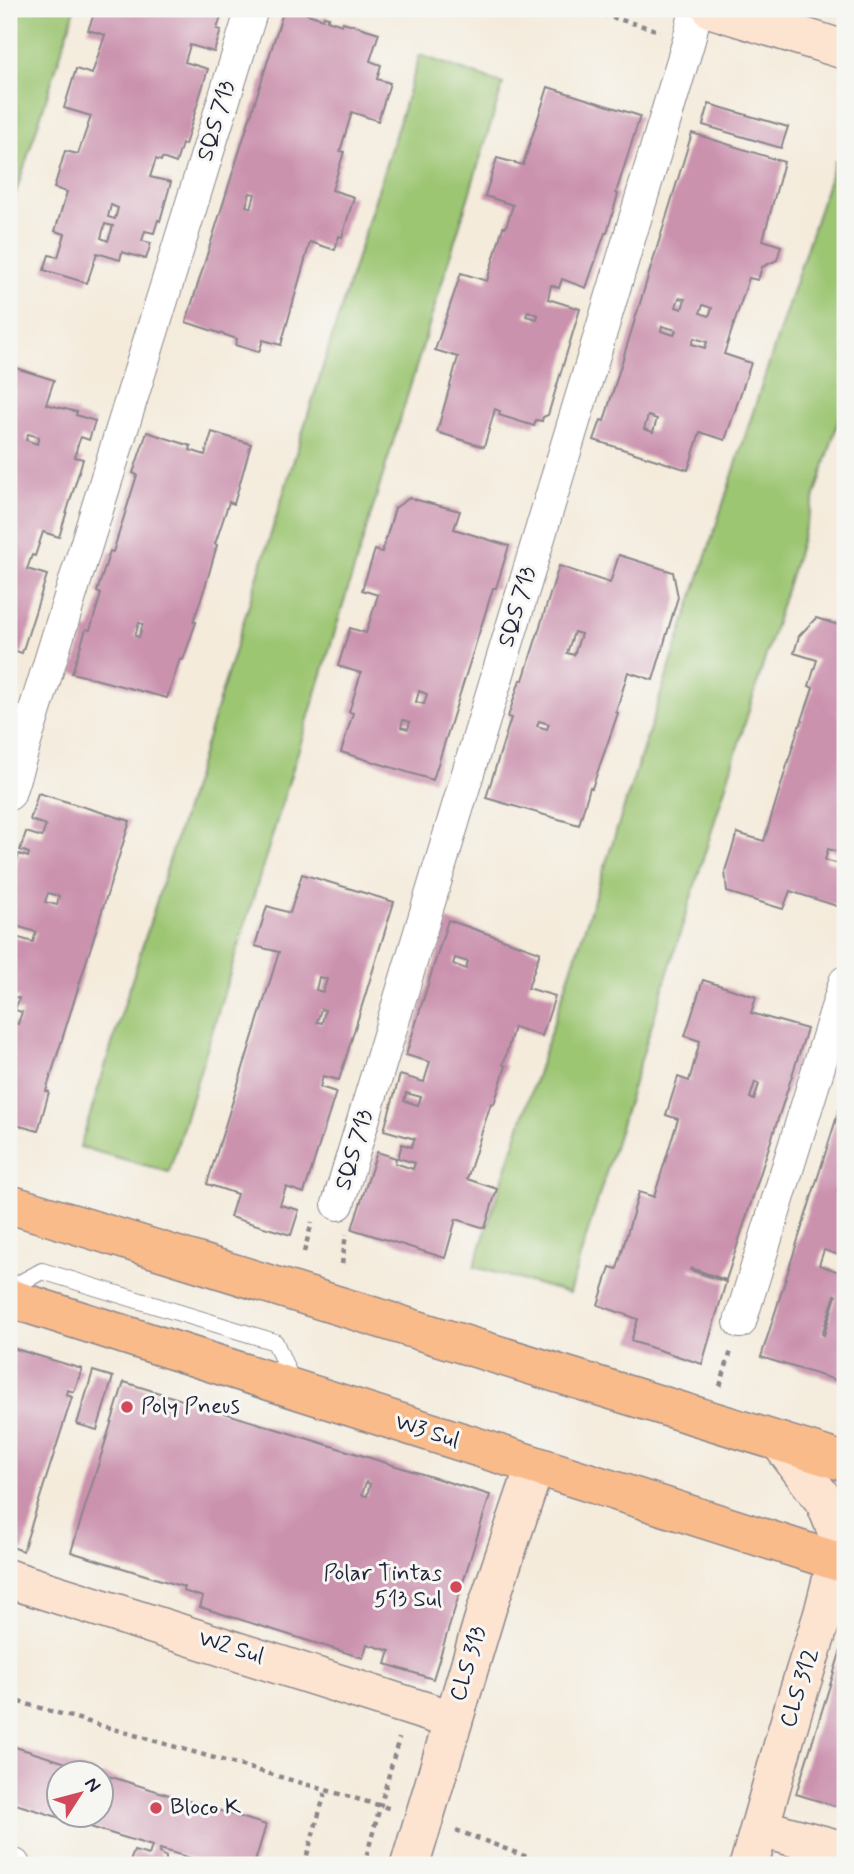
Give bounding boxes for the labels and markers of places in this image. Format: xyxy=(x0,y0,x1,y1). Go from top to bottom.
place label: Poly Pneus xyxy=(141,1392,240,1422)
marker: Poly Pneus xyxy=(119,1399,135,1415)
place label: Polar Tintas 513 Sul xyxy=(323,1559,442,1615)
marker: Polar Tintas 513 Sul xyxy=(448,1579,464,1595)
place label: Bloco K xyxy=(170,1793,242,1823)
marker: Bloco K xyxy=(148,1800,164,1816)

